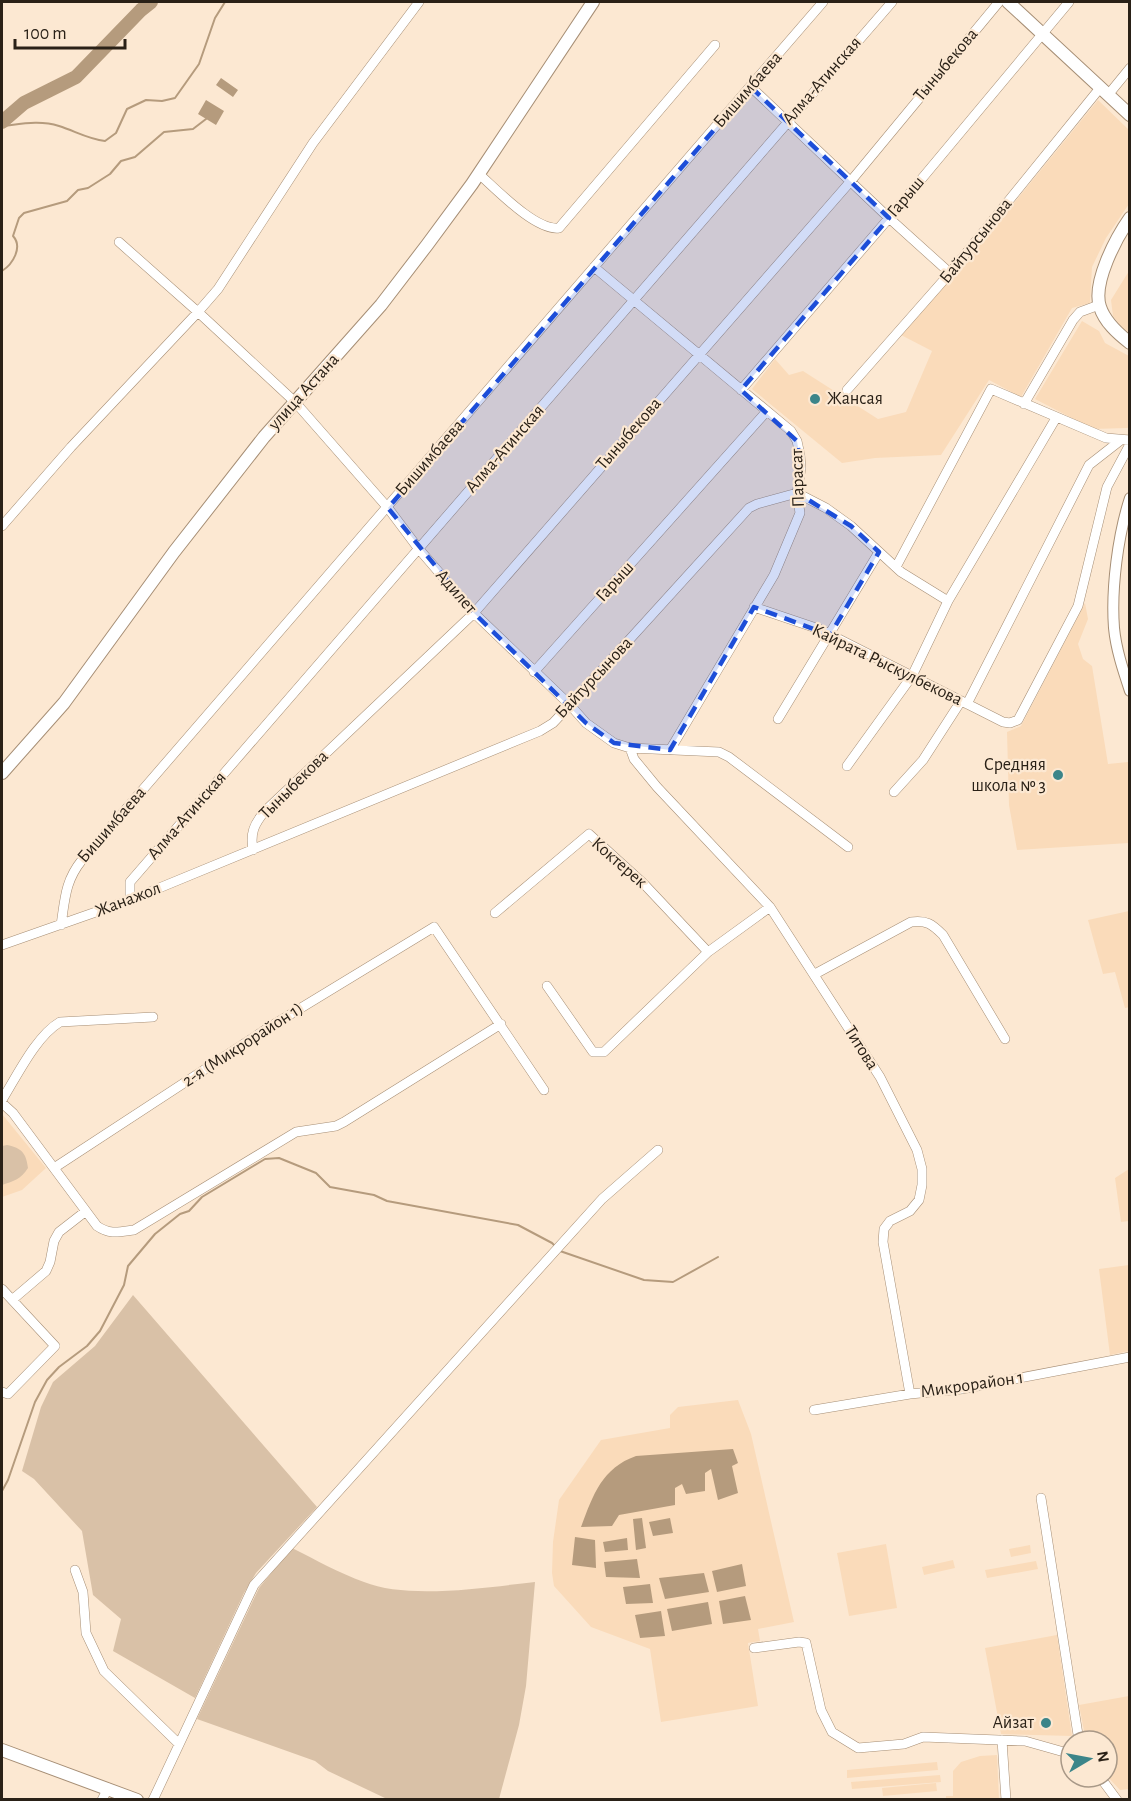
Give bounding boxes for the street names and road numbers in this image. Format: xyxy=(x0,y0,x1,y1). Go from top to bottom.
street label: Тыныбекова xyxy=(910,25,981,105)
street label: Алма-Атинская xyxy=(779,34,865,128)
street label: Бишимбаева xyxy=(710,48,786,131)
street label: Гарыш xyxy=(884,173,928,221)
street label: Байтурсынова xyxy=(936,195,1016,287)
street label: улица Астана xyxy=(265,350,343,434)
street label: Тыныбекова xyxy=(592,394,665,473)
street label: Алма-Атинская xyxy=(462,402,548,496)
street label: Бишимбаева xyxy=(392,416,468,499)
street label: Парасат xyxy=(788,448,808,508)
street label: Гарыш xyxy=(593,558,637,606)
street label: Адилет xyxy=(432,566,480,618)
street label: Кайрата Рыскулбекова xyxy=(809,620,965,709)
street label: Байтурсынова xyxy=(552,634,636,722)
street label: Тыныбекова xyxy=(255,746,332,823)
street label: Алма-Атинская xyxy=(144,769,230,863)
street label: Бишимбаева xyxy=(74,783,150,866)
street label: Коктерек xyxy=(588,834,651,892)
street label: Жанажол xyxy=(93,879,163,921)
street label: 2-я (Микрорайон 1) xyxy=(180,999,306,1091)
street label: Титова xyxy=(841,1023,881,1073)
street label: Микрорайон 1 xyxy=(919,1369,1025,1401)

